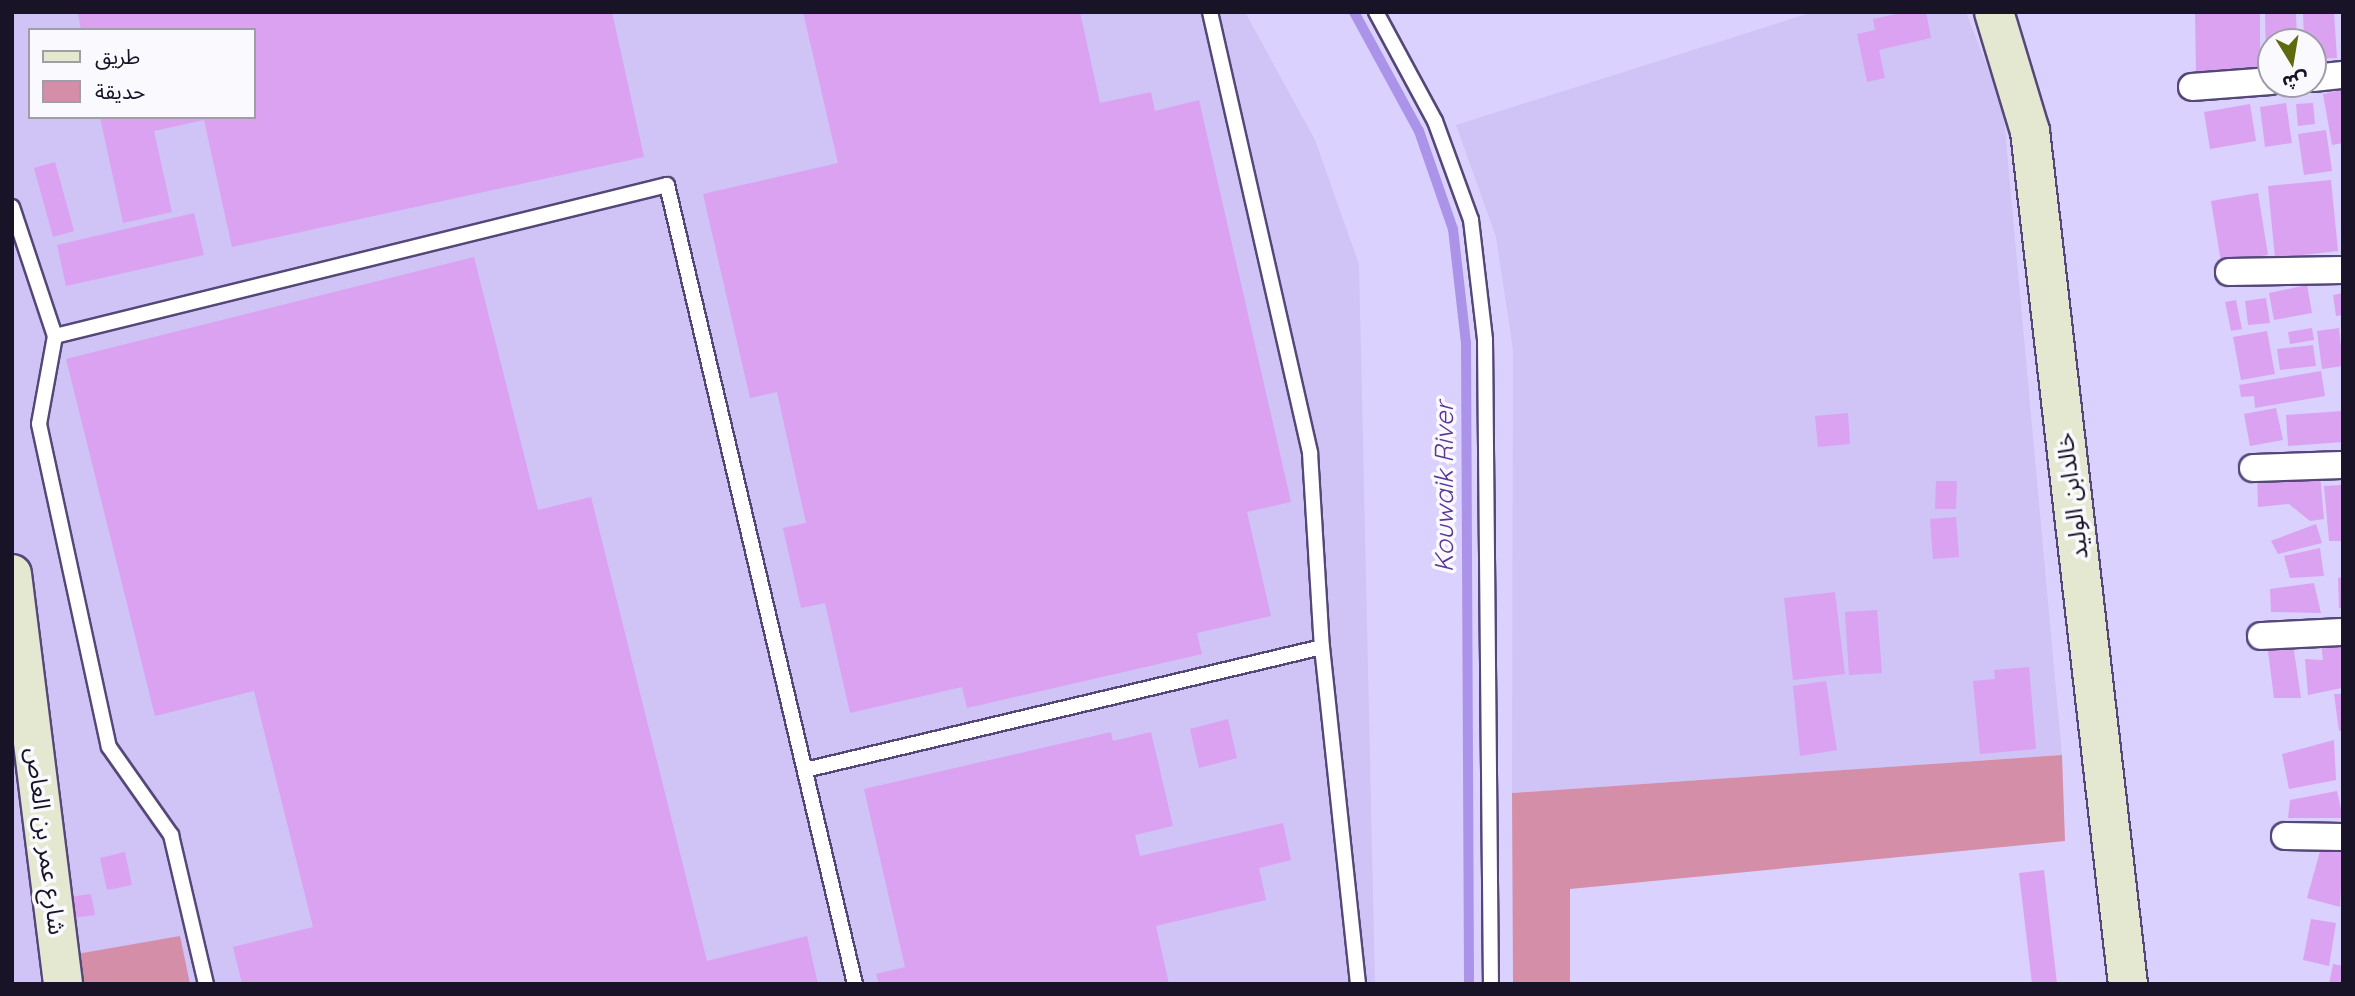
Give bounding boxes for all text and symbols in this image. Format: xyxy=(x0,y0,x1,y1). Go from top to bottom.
legend xyxy=(28,28,256,119)
north arrow xyxy=(2257,28,2327,98)
text: طريق xyxy=(95,43,140,69)
text: ش xyxy=(2281,67,2311,96)
text: حديقة xyxy=(95,78,145,104)
water label: Kouwaik River xyxy=(1428,402,1460,572)
street label: خالدابن الوليد xyxy=(2050,431,2094,561)
street label: شارع عمر بن العاص xyxy=(20,746,72,936)

